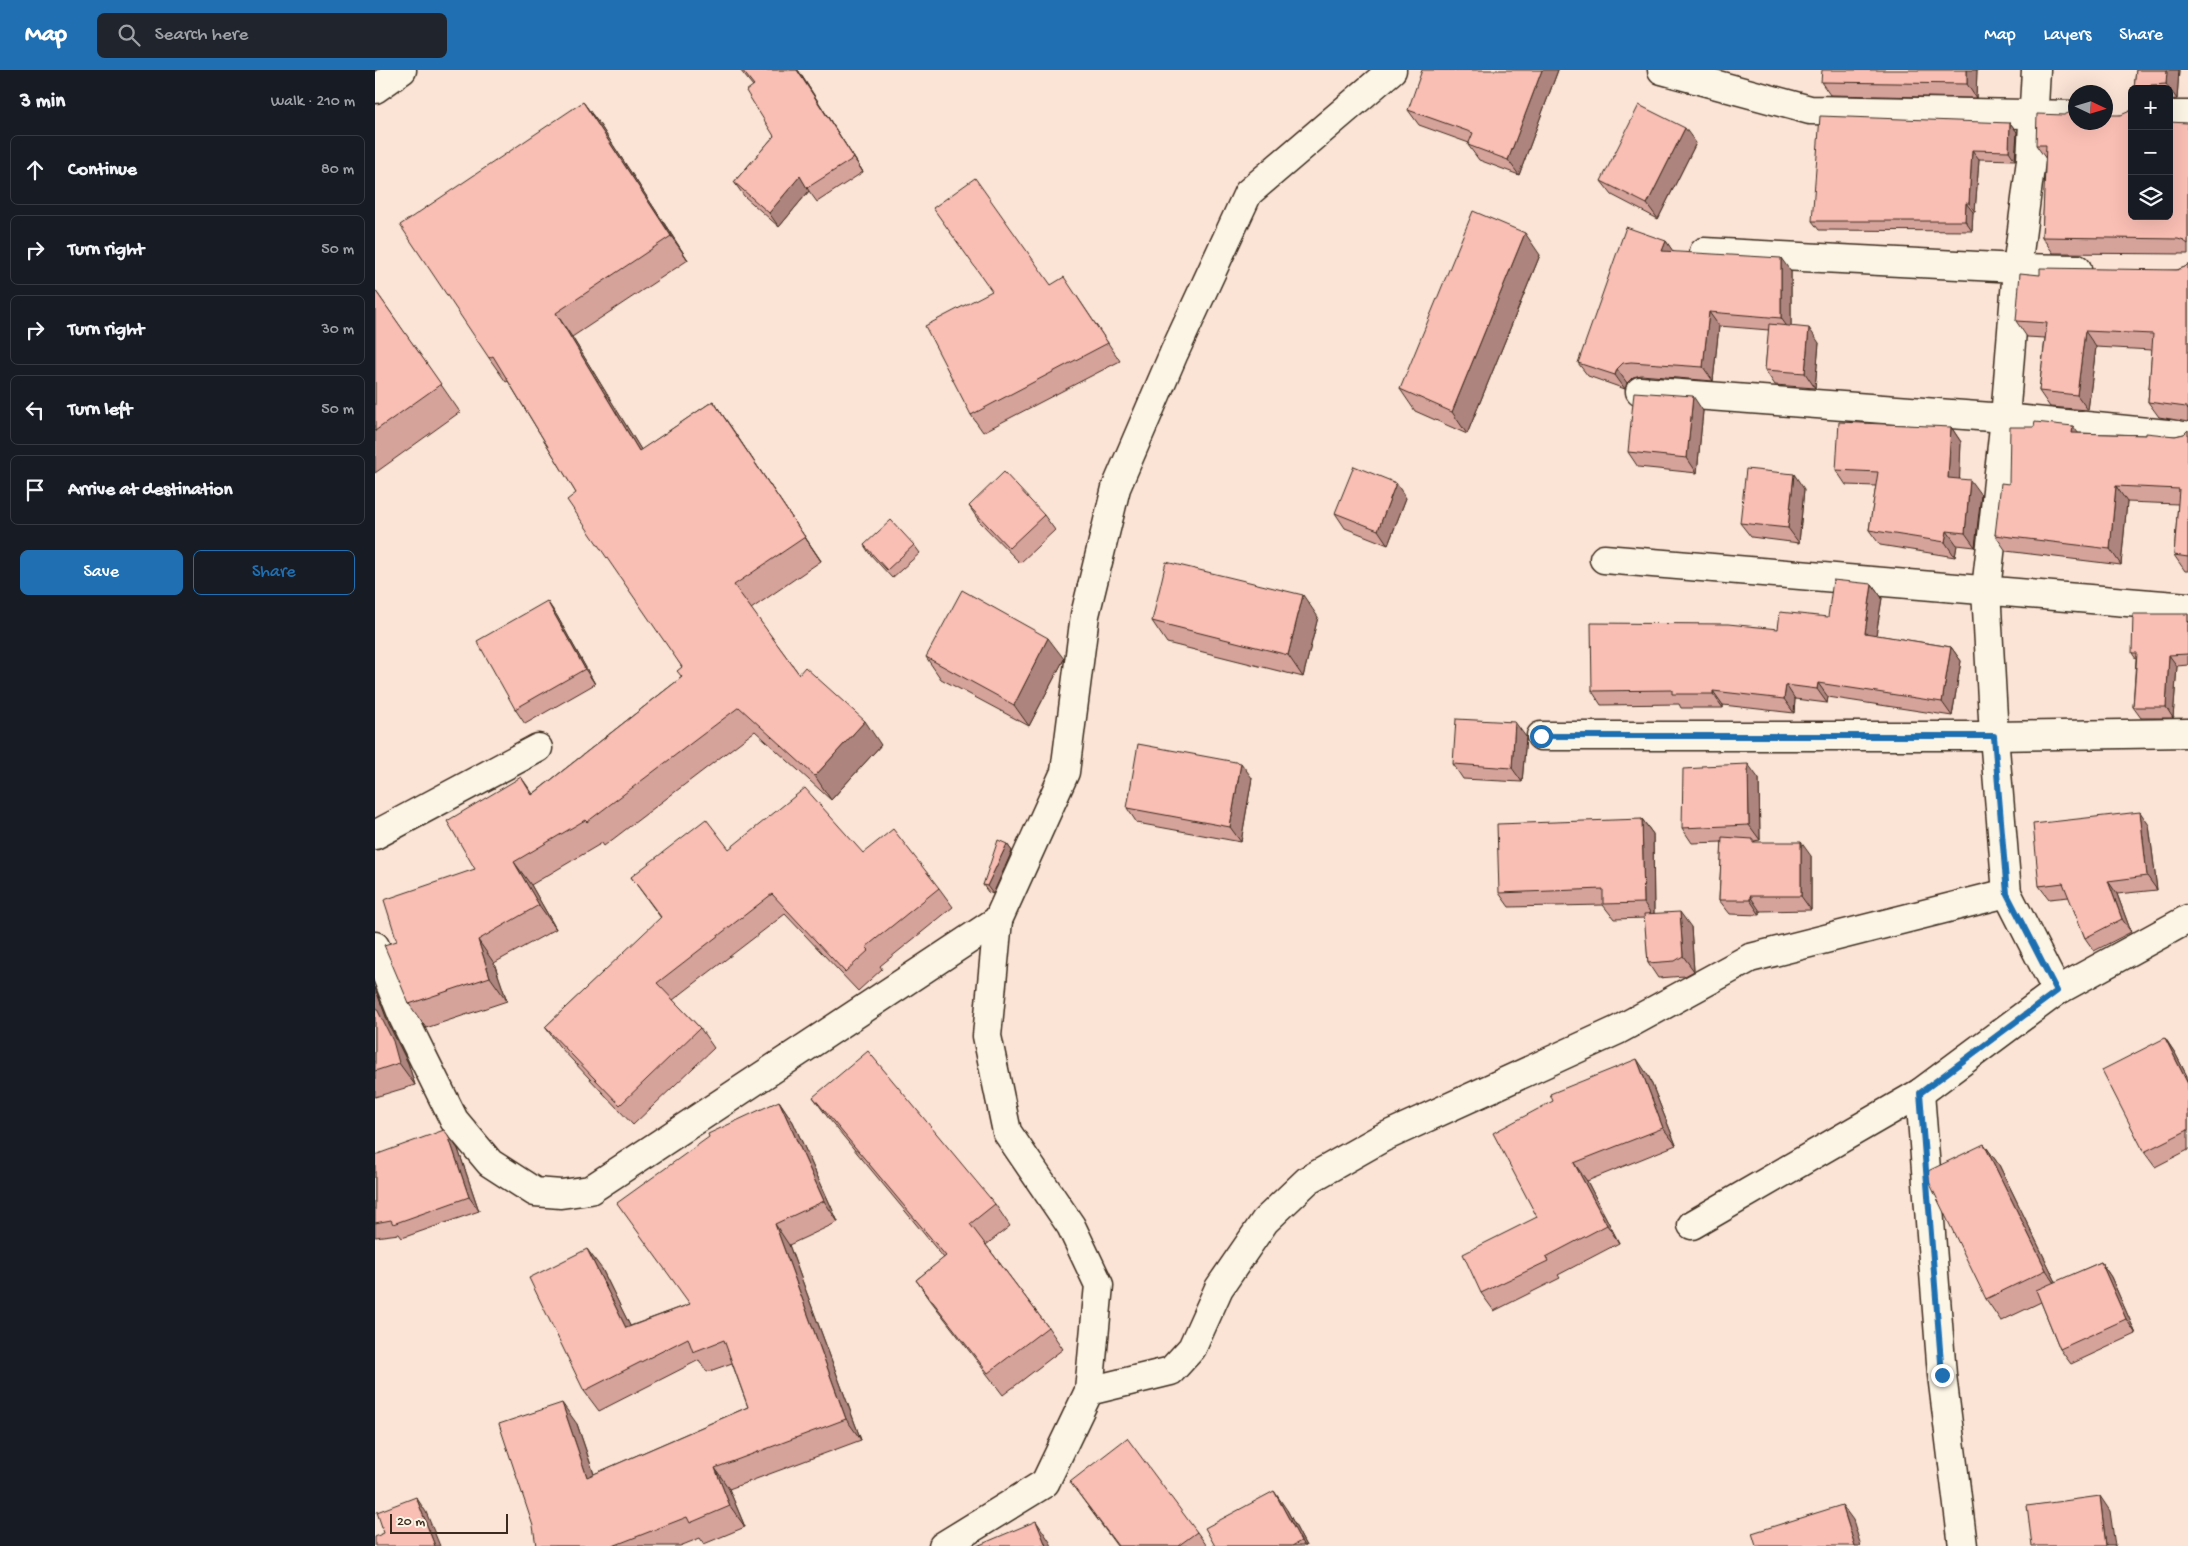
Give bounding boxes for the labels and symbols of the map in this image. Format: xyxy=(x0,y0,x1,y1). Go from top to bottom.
north arrow xyxy=(2068,85,2113,130)
route start xyxy=(1530,725,1553,748)
route end xyxy=(1931,1364,1954,1387)
scale bar xyxy=(390,1511,507,1534)

